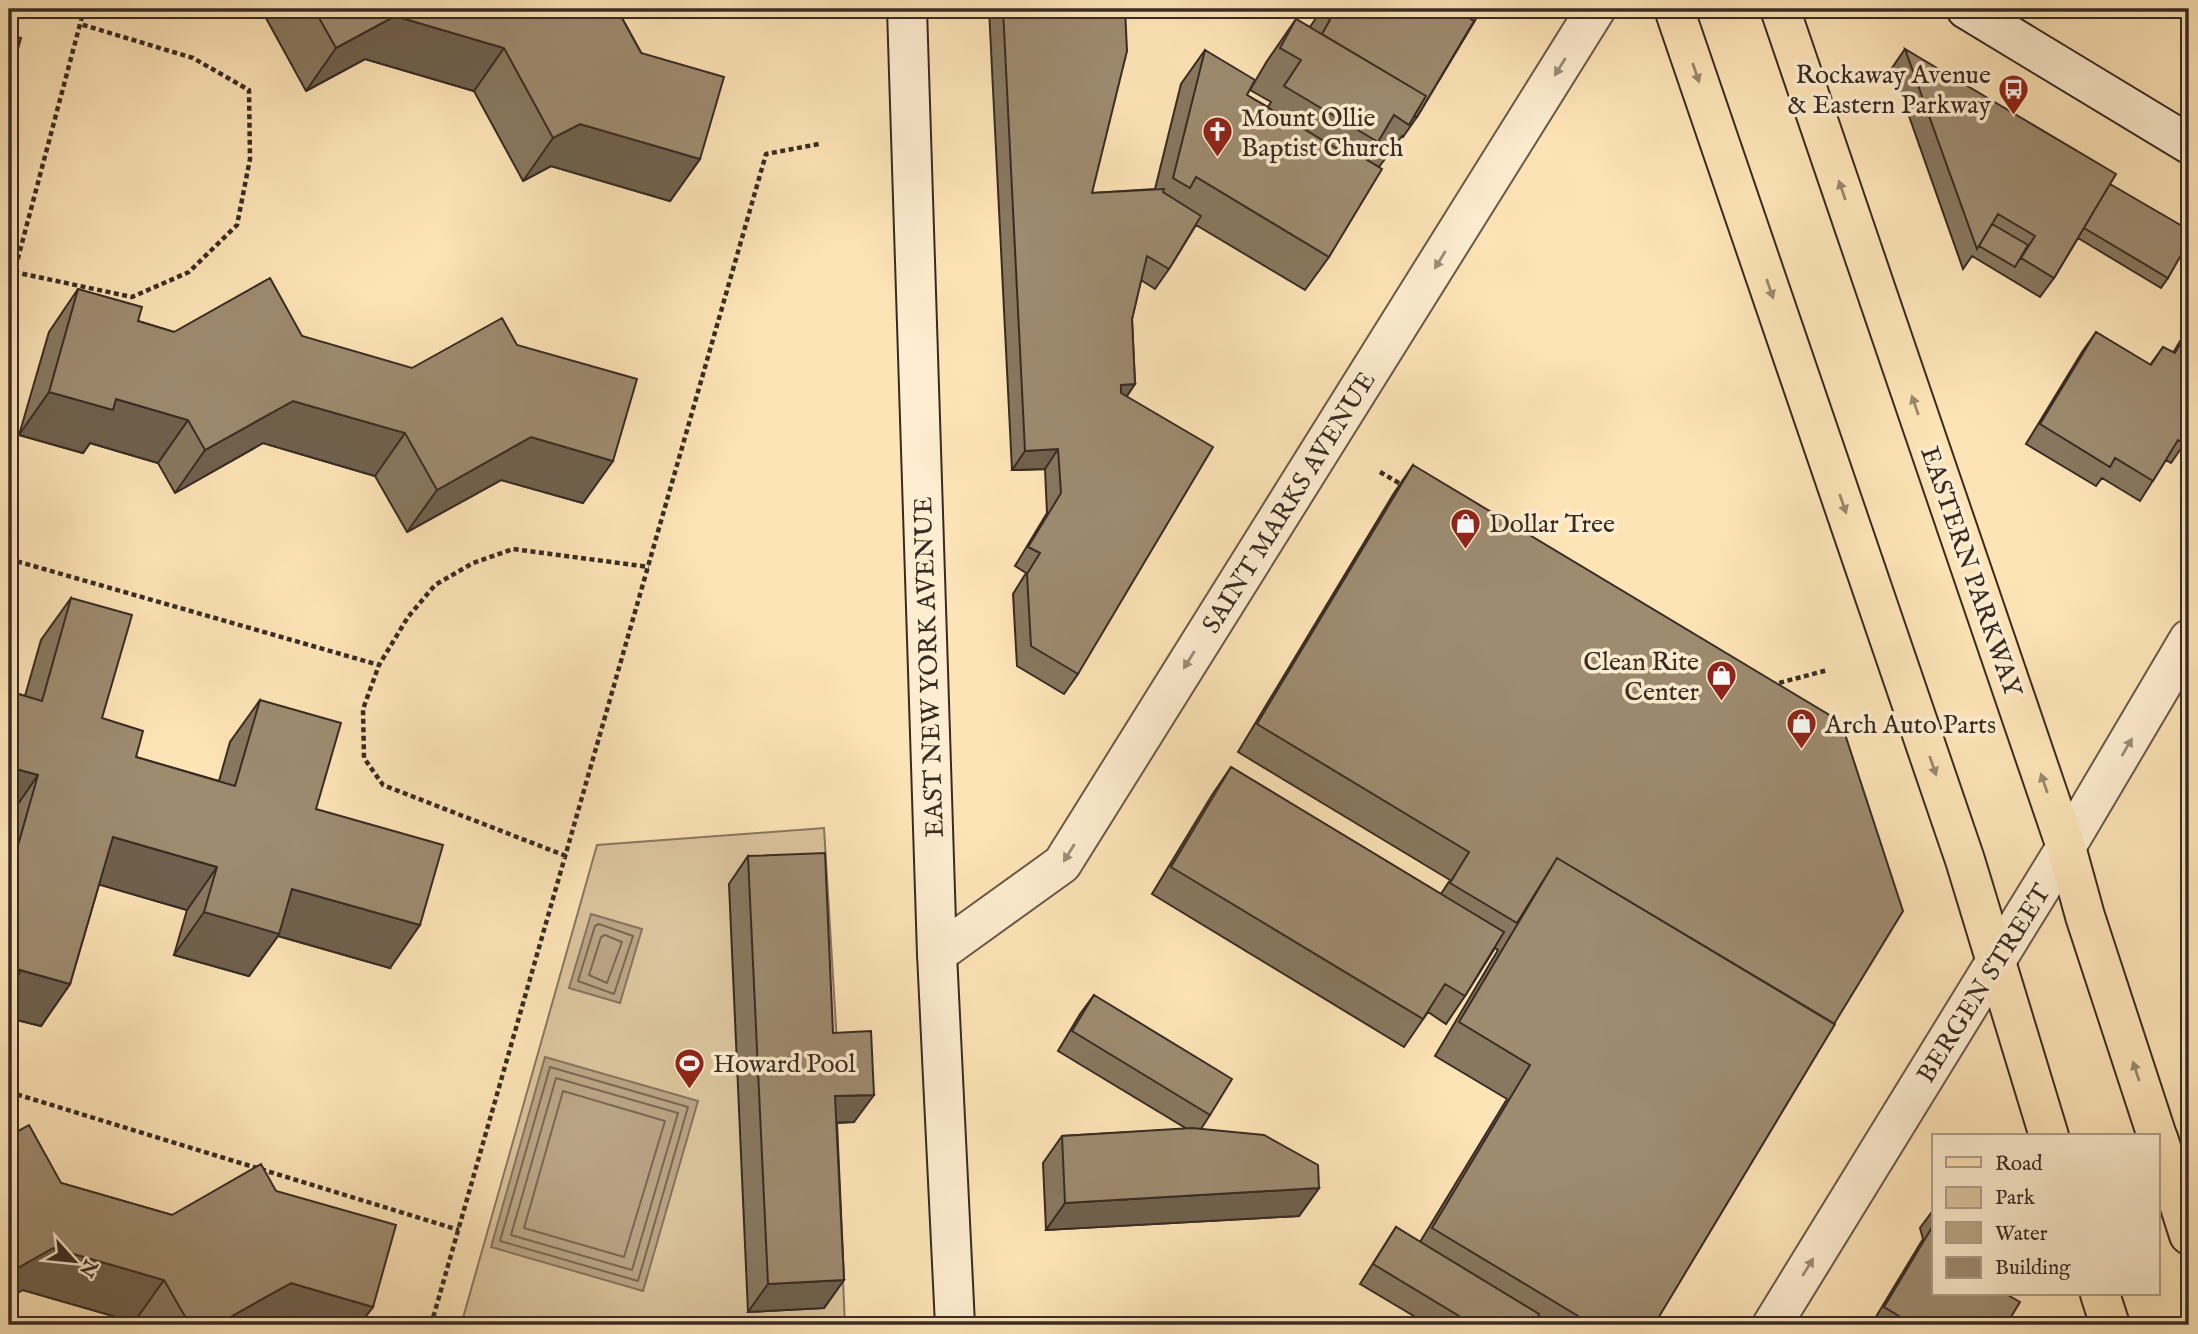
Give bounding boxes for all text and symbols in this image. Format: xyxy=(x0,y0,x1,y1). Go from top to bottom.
one-way arrow xyxy=(1554,57,1567,76)
place label: Rockaway Avenue & Eastern Parkway xyxy=(1787,59,1991,122)
one-way arrow xyxy=(1691,63,1702,84)
bus stop icon: Rockaway Avenue & Eastern Parkway xyxy=(1997,72,2031,116)
place label: Mount Ollie Baptist Church xyxy=(1241,102,1404,165)
church icon: Mount Ollie Baptist Church xyxy=(1201,115,1235,159)
one-way arrow xyxy=(1836,179,1847,200)
one-way arrow xyxy=(1433,250,1446,269)
one-way arrow xyxy=(1765,278,1776,299)
street label: SAINT MARKS AVENUE xyxy=(1195,366,1383,640)
one-way arrow xyxy=(1909,394,1920,415)
street label: EASTERN PARKWAY xyxy=(1912,442,2029,702)
one-way arrow xyxy=(1838,494,1849,515)
street label: EAST NEW YORK AVENUE xyxy=(907,496,952,838)
shop icon: Dollar Tree xyxy=(1449,506,1483,550)
place label: Dollar Tree xyxy=(1489,508,1615,541)
place label: Clean Rite Center xyxy=(1583,646,1699,709)
one-way arrow xyxy=(1183,651,1196,670)
shop icon: Clean Rite Center xyxy=(1705,659,1739,703)
shop icon: Arch Auto Parts xyxy=(1785,707,1819,751)
place label: Arch Auto Parts xyxy=(1824,709,1996,742)
one-way arrow xyxy=(2120,737,2133,756)
one-way arrow xyxy=(1928,755,1939,776)
one-way arrow xyxy=(2038,772,2049,793)
one-way arrow xyxy=(1062,844,1075,863)
street label: BERGEN STREET xyxy=(1910,878,2059,1089)
sports icon: Howard Pool xyxy=(673,1046,707,1090)
place label: Howard Pool xyxy=(713,1048,856,1081)
one-way arrow xyxy=(2130,1061,2141,1082)
legend xyxy=(1932,1134,2160,1296)
text: Road xyxy=(1995,1151,2043,1178)
text: Park xyxy=(1995,1185,2036,1212)
text: Water xyxy=(1995,1221,2048,1248)
north arrow xyxy=(38,1226,108,1296)
text: N xyxy=(73,1254,102,1281)
text: Building xyxy=(1995,1255,2071,1282)
one-way arrow xyxy=(1801,1258,1814,1277)

